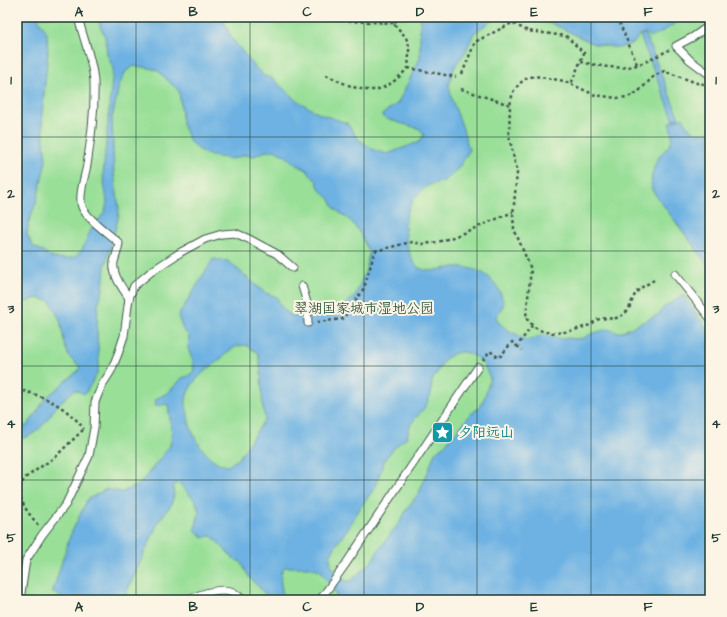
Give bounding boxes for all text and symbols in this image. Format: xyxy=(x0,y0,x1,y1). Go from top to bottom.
text: A xyxy=(75,3,84,21)
text: B xyxy=(188,3,198,21)
text: C xyxy=(302,3,312,21)
text: D xyxy=(416,3,425,21)
text: E xyxy=(530,3,538,21)
text: F xyxy=(643,3,653,21)
text: 1 xyxy=(10,71,12,89)
text: 1 xyxy=(715,71,717,89)
text: 2 xyxy=(6,185,15,203)
text: 2 xyxy=(711,185,720,203)
park label: 翠湖国家城市湿地公园 xyxy=(294,299,434,319)
text: 3 xyxy=(7,300,15,318)
text: 3 xyxy=(712,300,720,318)
text: 4 xyxy=(7,415,16,433)
text: 4 xyxy=(712,415,721,433)
place icon: 夕阳远山 xyxy=(430,419,456,445)
place label: 夕阳远山 xyxy=(458,423,514,443)
text: 5 xyxy=(6,529,16,547)
text: 5 xyxy=(711,529,721,547)
text: A xyxy=(75,598,84,616)
text: B xyxy=(188,598,198,616)
text: C xyxy=(302,598,312,616)
text: D xyxy=(416,598,425,616)
text: E xyxy=(530,598,538,616)
text: F xyxy=(643,598,653,616)

